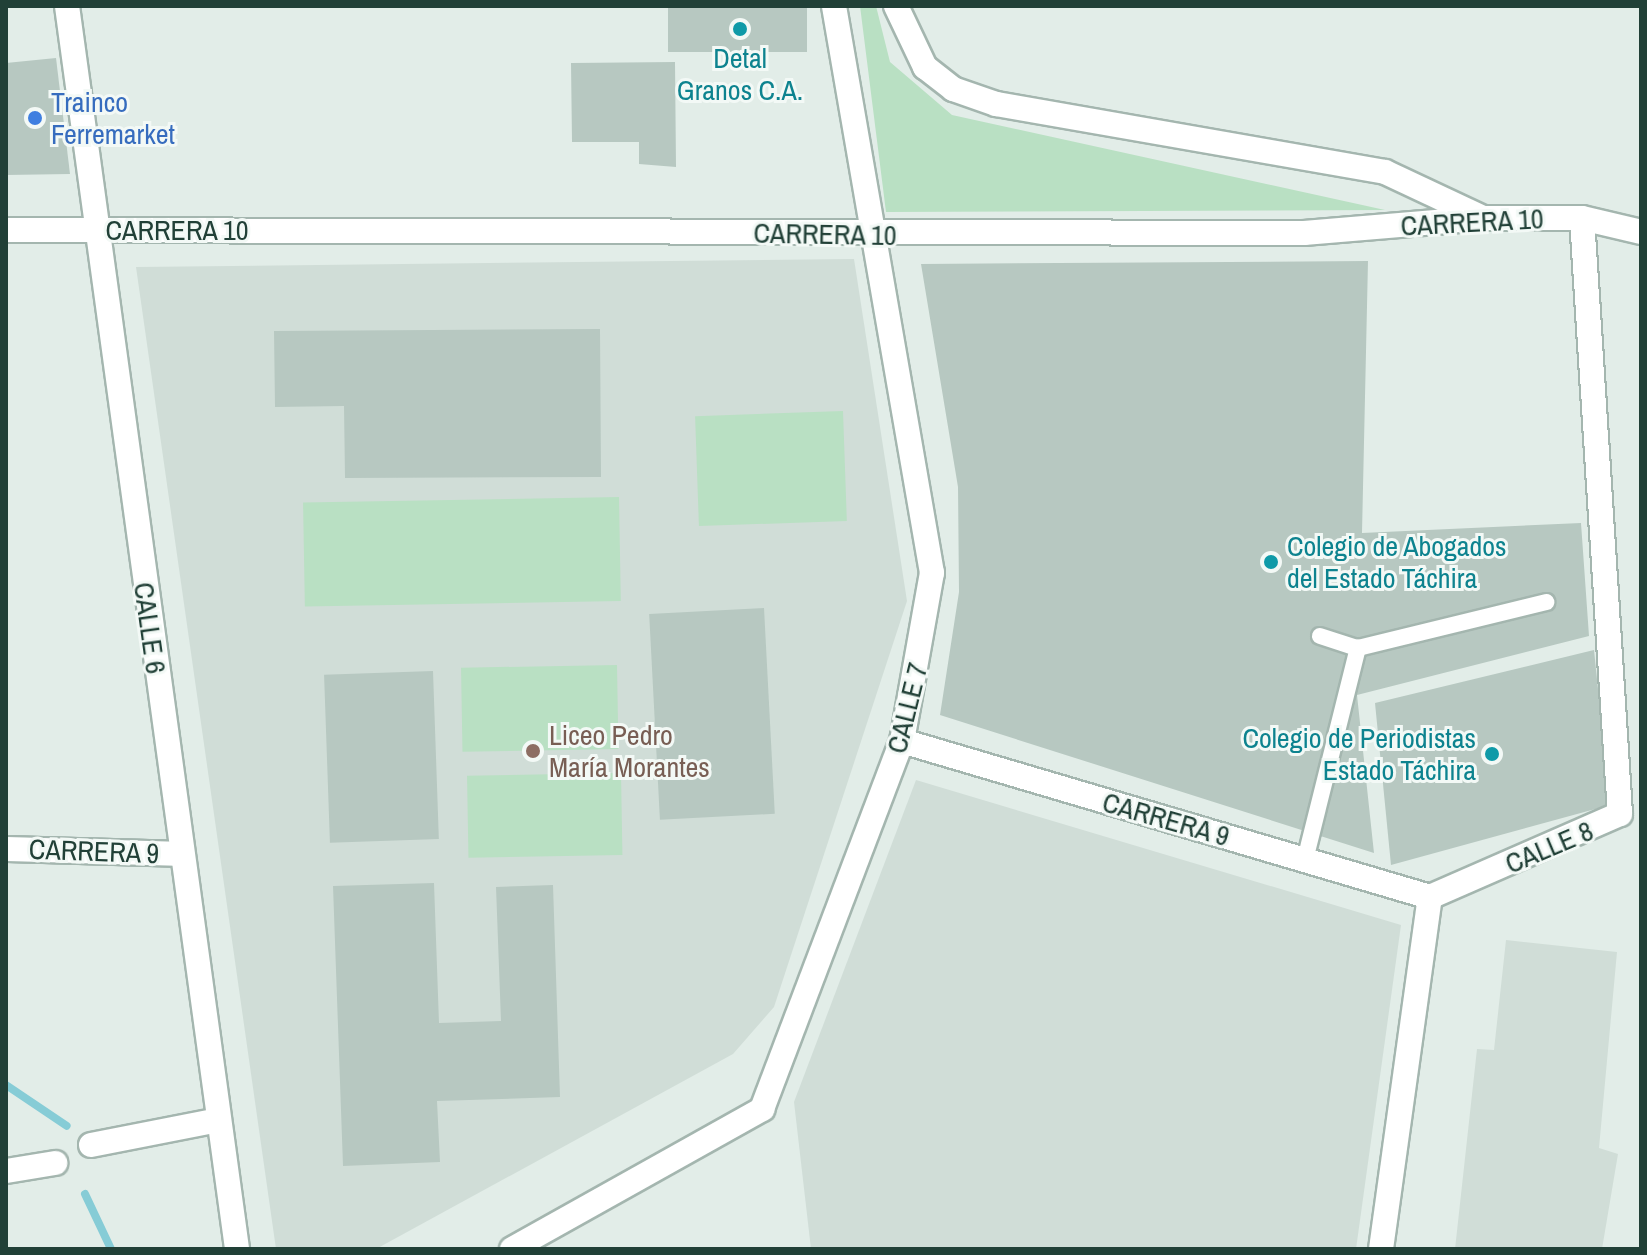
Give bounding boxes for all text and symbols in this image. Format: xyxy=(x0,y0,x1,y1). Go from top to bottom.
marker: Detal Granos C.A. xyxy=(731,20,749,38)
place label: Detal Granos C.A. xyxy=(677,41,803,107)
place label: Trainco Ferremarket xyxy=(51,85,175,151)
marker: Trainco Ferremarket xyxy=(26,109,44,127)
street label: CARRERA 10 xyxy=(1399,201,1545,243)
street label: CARRERA 10 xyxy=(105,213,249,247)
street label: CARRERA 10 xyxy=(753,216,897,252)
place label: Colegio de Abogados del Estado Táchira xyxy=(1287,529,1508,595)
marker: Colegio de Abogados del Estado Táchira xyxy=(1262,553,1280,571)
street label: CALLE 6 xyxy=(127,580,173,676)
street label: CALLE 7 xyxy=(880,659,934,757)
place label: Liceo Pedro María Morantes xyxy=(549,718,710,784)
place label: Colegio de Periodistas Estado Táchira xyxy=(1242,721,1476,787)
marker: Liceo Pedro María Morantes xyxy=(524,742,542,760)
marker: Colegio de Periodistas Estado Táchira xyxy=(1483,745,1501,763)
street label: CARRERA 9 xyxy=(1098,785,1234,853)
street label: CALLE 8 xyxy=(1500,814,1598,880)
street label: CARRERA 9 xyxy=(28,832,160,870)

